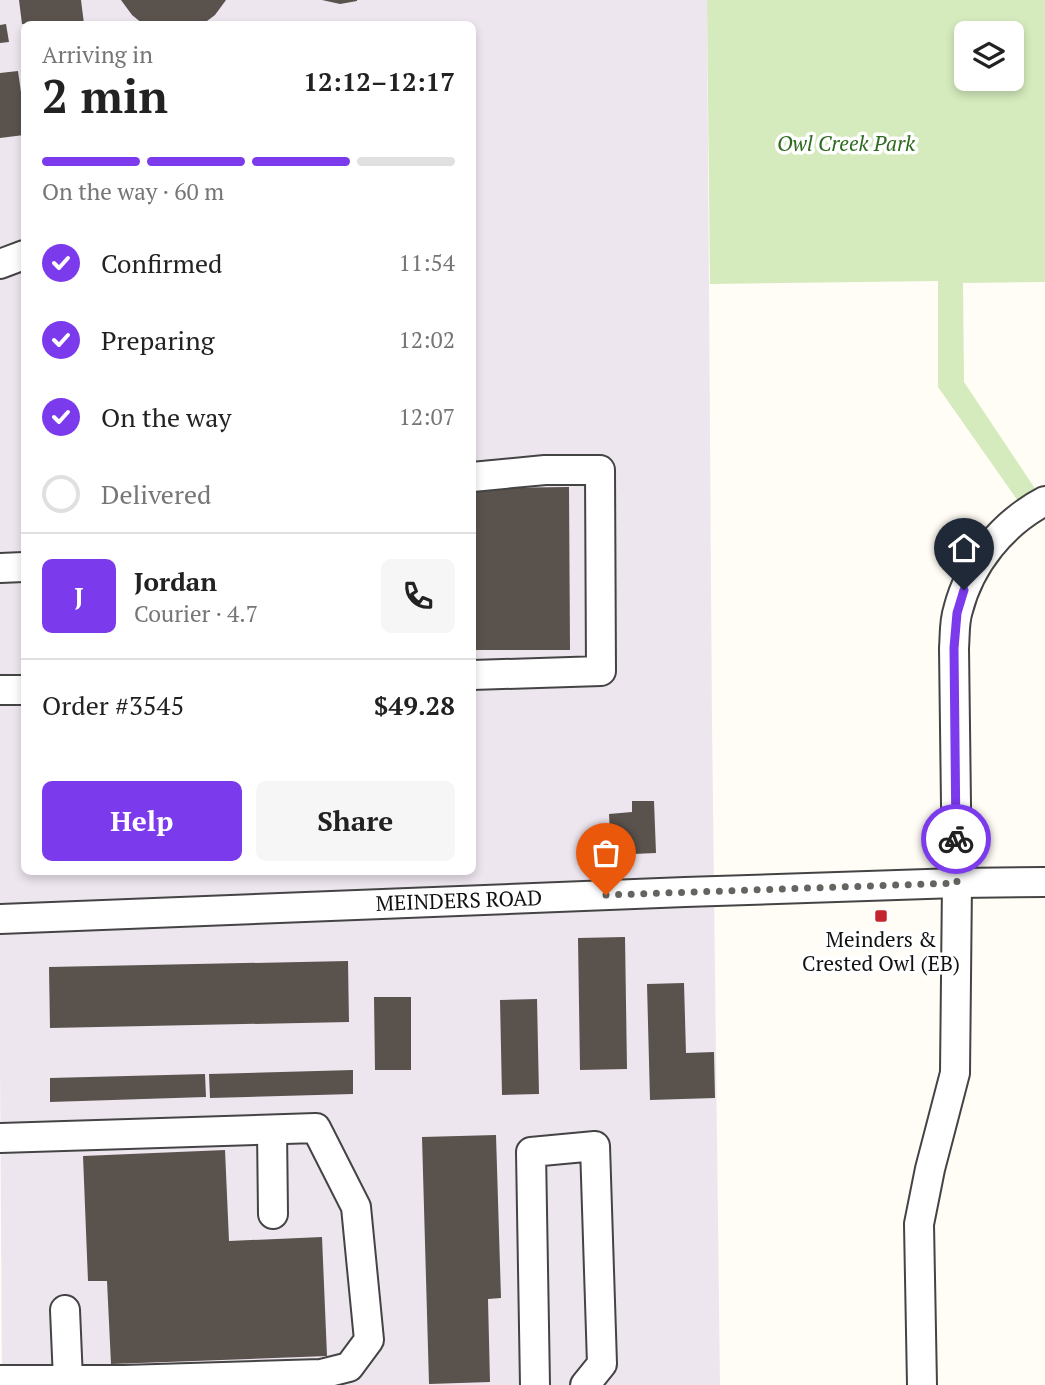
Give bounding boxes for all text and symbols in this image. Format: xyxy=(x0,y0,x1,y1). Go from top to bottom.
map controls xyxy=(954,21,1024,91)
button: layers xyxy=(954,21,1024,91)
text: Arriving in xyxy=(42,39,153,70)
text: 12:12–12:17 xyxy=(303,64,455,98)
text: 2 min xyxy=(42,65,168,126)
park label: Owl Creek Park xyxy=(777,129,916,157)
text: On the way · 60 m xyxy=(42,176,224,207)
icon: check xyxy=(42,244,80,282)
text: Confirmed xyxy=(101,246,222,280)
text: 11:54 xyxy=(398,247,455,278)
icon: check xyxy=(42,321,80,359)
text: Preparing xyxy=(101,323,214,357)
text: 12:02 xyxy=(398,324,455,355)
icon: check xyxy=(42,398,80,436)
text: On the way xyxy=(101,400,232,434)
text: 12:07 xyxy=(398,401,455,432)
text: Delivered xyxy=(101,477,211,511)
pin xyxy=(934,518,994,590)
icon: home xyxy=(945,529,983,567)
button: phone xyxy=(381,559,455,633)
text: Jordan xyxy=(134,564,217,598)
text: J xyxy=(74,579,84,613)
text: Courier · 4.7 xyxy=(134,598,258,629)
text: Order #3545 xyxy=(42,688,184,722)
text: $49.28 xyxy=(374,688,455,722)
button: Help xyxy=(42,781,242,861)
button: Share xyxy=(256,781,455,861)
courier xyxy=(921,804,991,874)
icon: bike xyxy=(937,820,975,858)
pin xyxy=(576,823,636,895)
icon: bag xyxy=(587,834,625,872)
street label: MEINDERS ROAD xyxy=(375,883,543,917)
marker: Meinders & Crested Owl (EB) xyxy=(873,908,889,924)
place label: Meinders & Crested Owl (EB) xyxy=(802,925,960,977)

